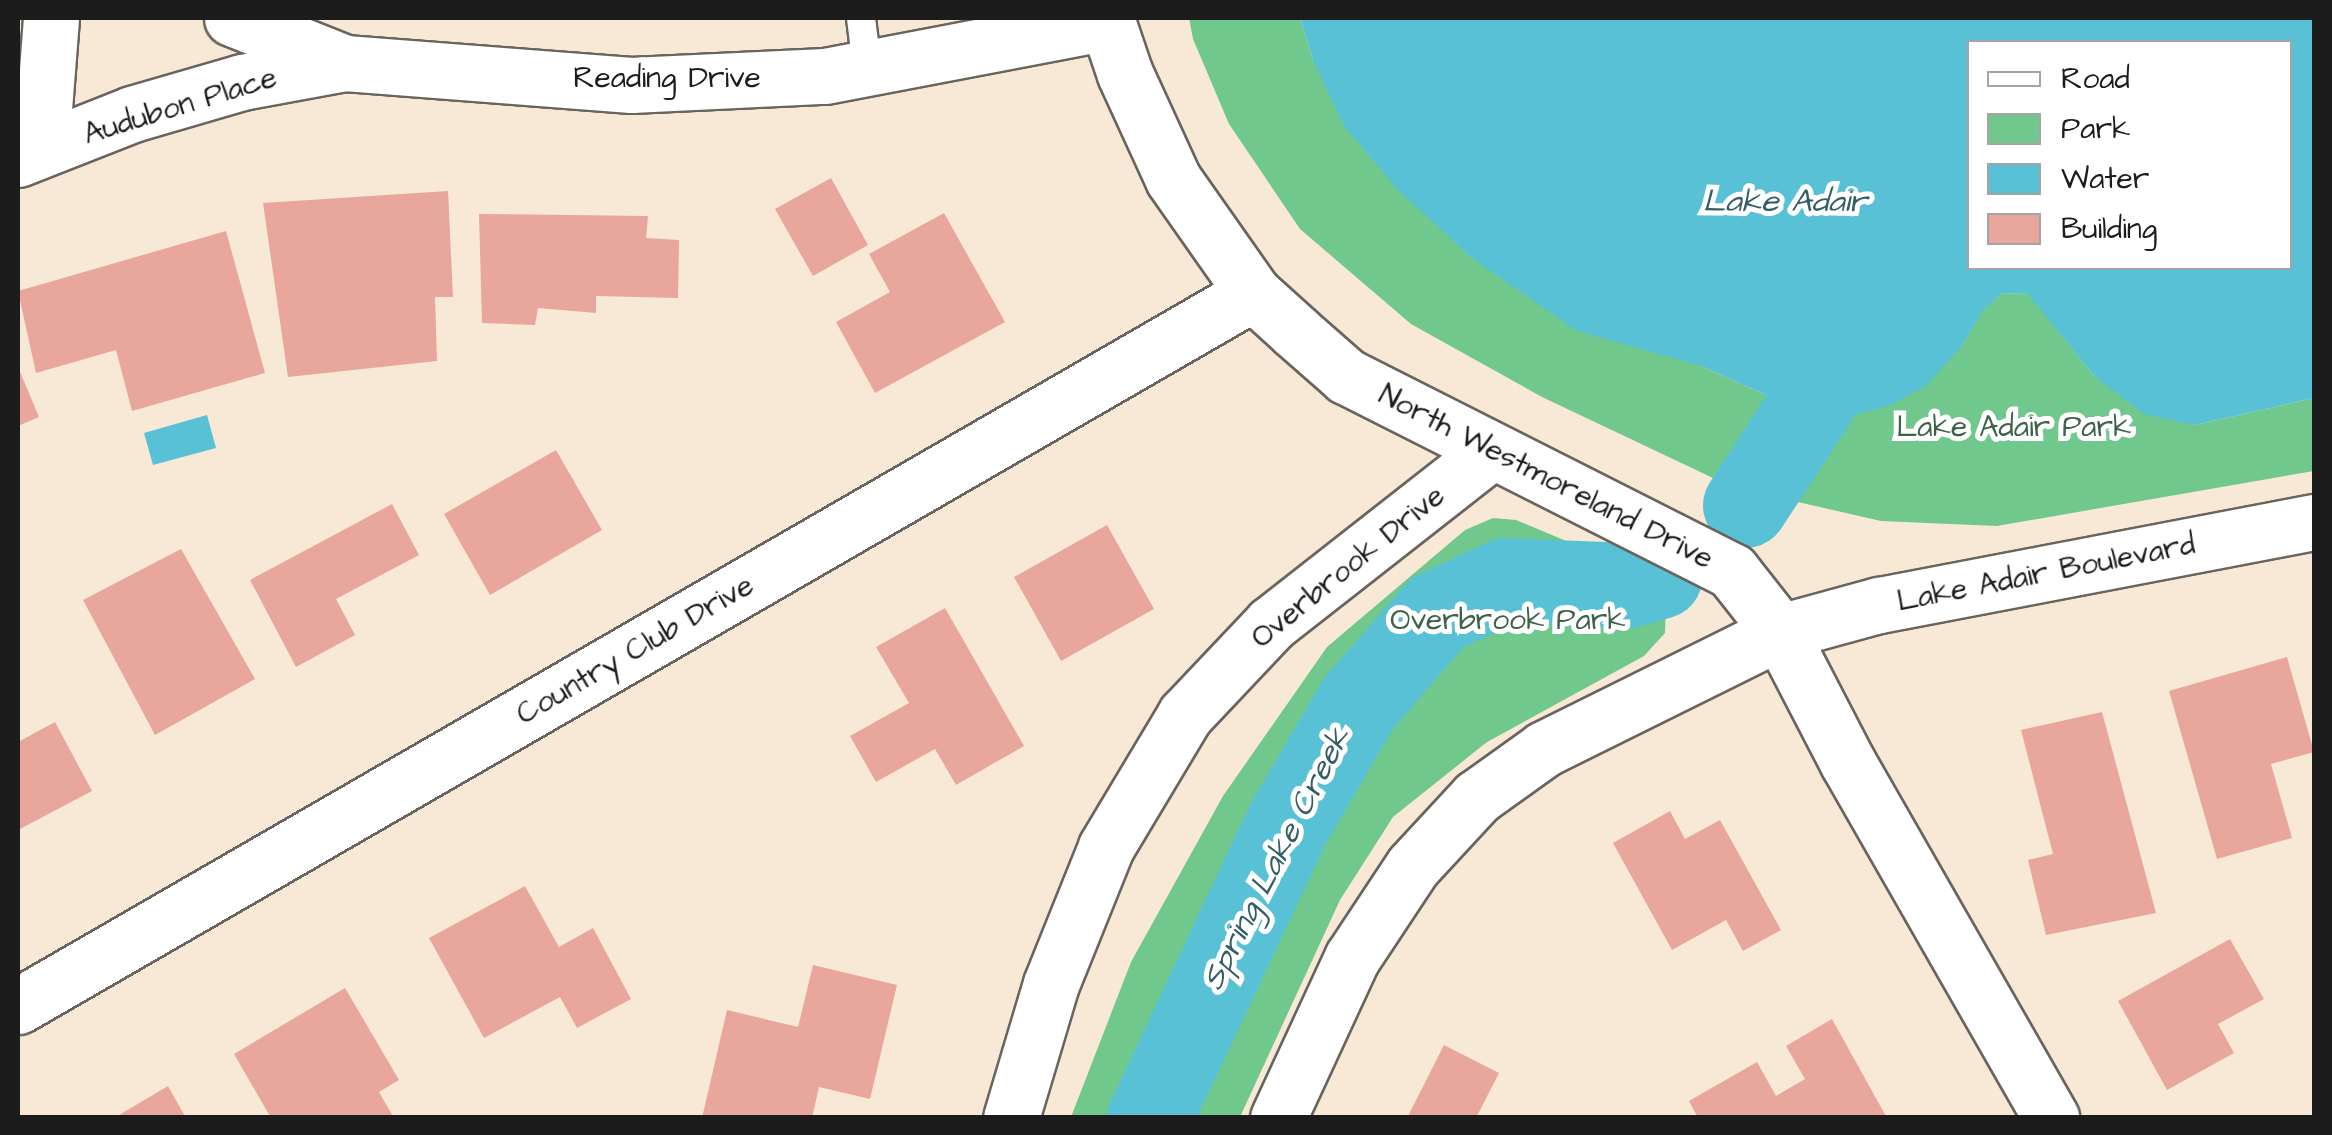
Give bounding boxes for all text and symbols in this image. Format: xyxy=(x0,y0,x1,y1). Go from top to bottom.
legend xyxy=(1967,40,2292,270)
text: Road xyxy=(2061,58,2130,100)
street label: Audubon Place xyxy=(79,60,281,152)
street label: Reading Drive xyxy=(573,60,761,96)
text: Park xyxy=(2061,108,2130,150)
text: Water xyxy=(2061,158,2149,200)
water label: Lake Adair xyxy=(1703,183,1867,221)
text: Building xyxy=(2061,208,2157,250)
street label: North Westmoreland Drive xyxy=(1373,377,1719,577)
park label: Lake Adair Park xyxy=(1896,409,2132,445)
street label: Overbrook Drive xyxy=(1244,478,1452,656)
street label: Lake Adair Boulevard xyxy=(1894,526,2198,620)
street label: Country Club Drive xyxy=(510,567,760,733)
park label: Overbrook Park xyxy=(1390,602,1626,638)
water label: Spring Lake Creek xyxy=(1194,722,1360,996)

